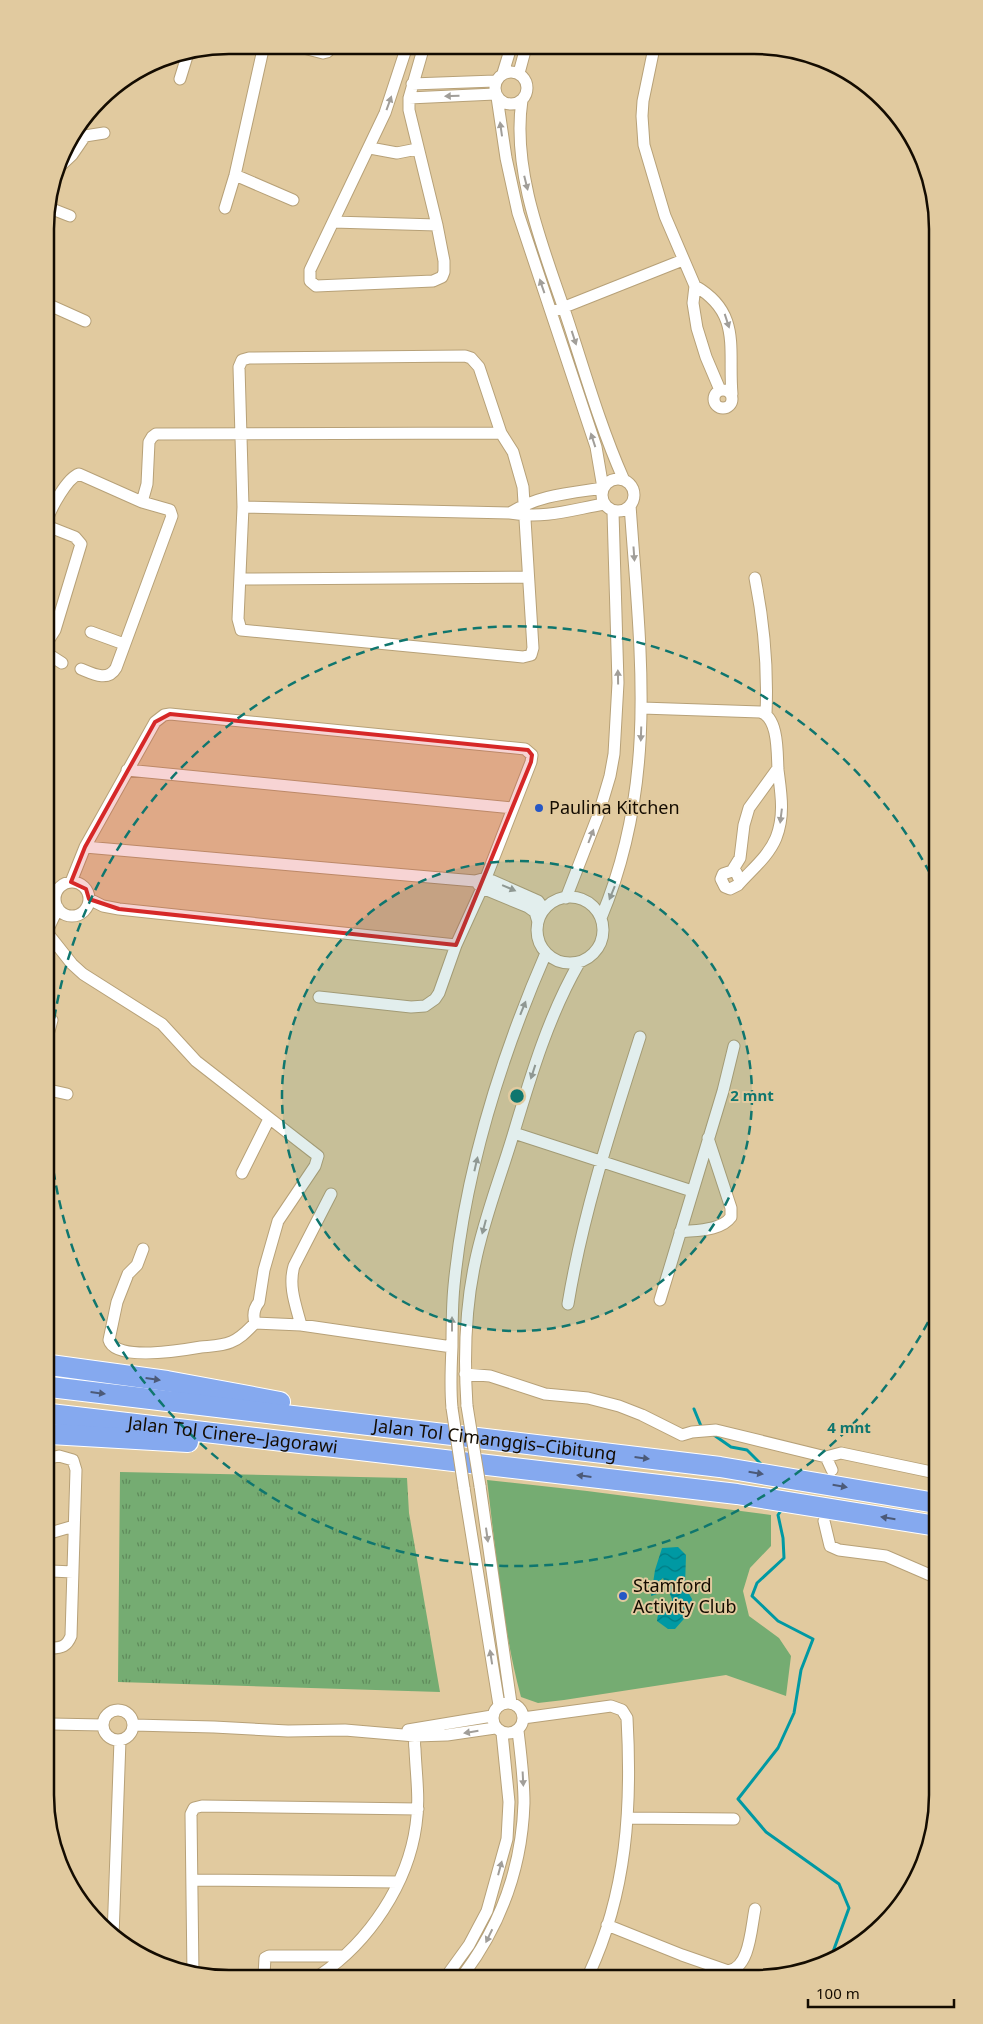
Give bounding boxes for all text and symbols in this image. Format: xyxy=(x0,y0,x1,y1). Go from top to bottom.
one-way arrow xyxy=(444,93,460,101)
one-way arrow xyxy=(385,96,393,111)
one-way arrow xyxy=(497,120,505,136)
one-way arrow xyxy=(522,175,530,190)
one-way arrow xyxy=(538,278,545,293)
one-way arrow xyxy=(723,314,731,329)
one-way arrow xyxy=(570,331,578,346)
one-way arrow xyxy=(589,432,597,447)
one-way arrow xyxy=(630,546,638,562)
one-way arrow xyxy=(614,669,622,685)
one-way arrow xyxy=(637,726,645,742)
place label: Paulina Kitchen xyxy=(549,795,680,819)
marker: Paulina Kitchen xyxy=(533,802,545,814)
one-way arrow xyxy=(777,808,785,824)
one-way arrow xyxy=(587,828,595,843)
one-way arrow xyxy=(502,885,516,893)
one-way arrow xyxy=(607,886,615,900)
one-way arrow xyxy=(520,1001,527,1016)
one-way arrow xyxy=(529,1065,537,1080)
text: 2 mnt xyxy=(730,1085,774,1105)
centre of rings xyxy=(508,1087,526,1105)
one-way arrow xyxy=(472,1156,480,1171)
one-way arrow xyxy=(480,1219,488,1234)
one-way arrow xyxy=(448,1316,456,1332)
one-way arrow xyxy=(145,1375,161,1383)
one-way arrow xyxy=(91,1389,107,1397)
street label: Jalan Tol Cinere–Jagorawi xyxy=(125,1410,339,1458)
street label: Jalan Tol Cimanggis–Cibitung xyxy=(370,1412,618,1466)
text: 4 mnt xyxy=(827,1417,871,1437)
one-way arrow xyxy=(634,1454,650,1462)
one-way arrow xyxy=(748,1469,764,1477)
one-way arrow xyxy=(576,1472,592,1480)
one-way arrow xyxy=(832,1483,848,1491)
one-way arrow xyxy=(880,1514,896,1522)
one-way arrow xyxy=(483,1527,491,1543)
place label: Stamford Activity Club xyxy=(633,1573,737,1618)
marker: Stamford Activity Club xyxy=(617,1590,629,1602)
one-way arrow xyxy=(487,1649,495,1665)
one-way arrow xyxy=(463,1728,479,1736)
one-way arrow xyxy=(519,1771,527,1787)
one-way arrow xyxy=(496,1861,504,1876)
one-way arrow xyxy=(485,1929,493,1943)
scale bar xyxy=(808,1976,954,2008)
text: 100 m xyxy=(816,1983,860,2003)

